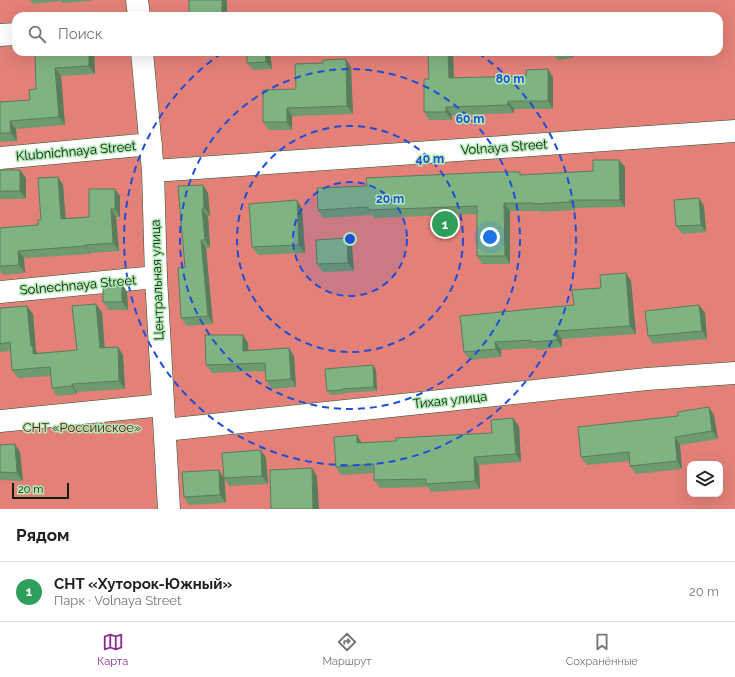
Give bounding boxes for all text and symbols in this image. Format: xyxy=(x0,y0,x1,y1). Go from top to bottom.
search box xyxy=(12,12,723,56)
icon: search xyxy=(26,23,48,45)
text: Поиск xyxy=(58,25,103,43)
text: 80 m xyxy=(496,72,524,86)
text: 60 m xyxy=(456,112,484,126)
street label: Volnaya Street xyxy=(460,136,549,158)
street label: Klubnichnaya Street xyxy=(15,138,137,164)
text: 40 m xyxy=(416,152,444,166)
text: 20 m xyxy=(376,192,404,206)
pin: 1 xyxy=(432,209,458,239)
street label: Центральная улица xyxy=(147,219,167,341)
your location xyxy=(480,227,500,247)
centre of rings xyxy=(343,232,357,246)
street label: Solnechnaya Street xyxy=(19,272,137,298)
street label: Тихая улица xyxy=(412,389,488,411)
park label: СНТ «Российское» xyxy=(23,420,141,435)
map controls xyxy=(687,461,723,497)
button: layers xyxy=(687,461,723,497)
scale bar xyxy=(12,481,69,500)
text: 20 m xyxy=(18,483,43,496)
text: Рядом xyxy=(16,525,69,545)
text: СНТ «Хуторок-Южный» xyxy=(54,575,232,593)
text: 1 xyxy=(26,584,32,599)
text: 20 m xyxy=(689,584,719,599)
text: Парк · Volnaya Street xyxy=(54,593,181,608)
tab: Карта xyxy=(97,631,128,668)
tab: Маршрут xyxy=(322,631,371,668)
tab: Сохранённые xyxy=(566,631,638,668)

